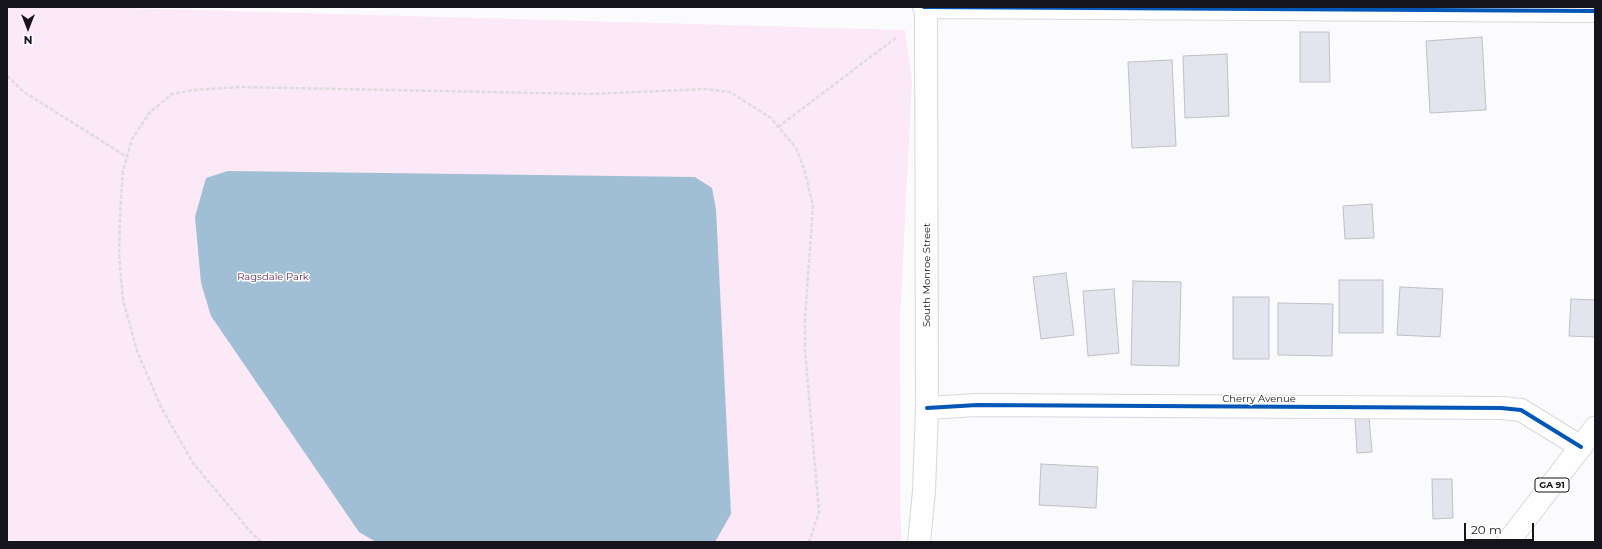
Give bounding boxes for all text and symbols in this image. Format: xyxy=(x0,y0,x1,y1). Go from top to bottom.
north arrow xyxy=(8,8,48,48)
text: N xyxy=(24,33,32,47)
street label: South Monroe Street xyxy=(921,223,933,327)
park label: Ragsdale Park xyxy=(237,271,309,283)
street label: Cherry Avenue xyxy=(1222,393,1296,405)
road number: GA 91 xyxy=(1535,478,1569,492)
scale bar xyxy=(1466,515,1536,541)
text: 20 m xyxy=(1471,522,1502,537)

